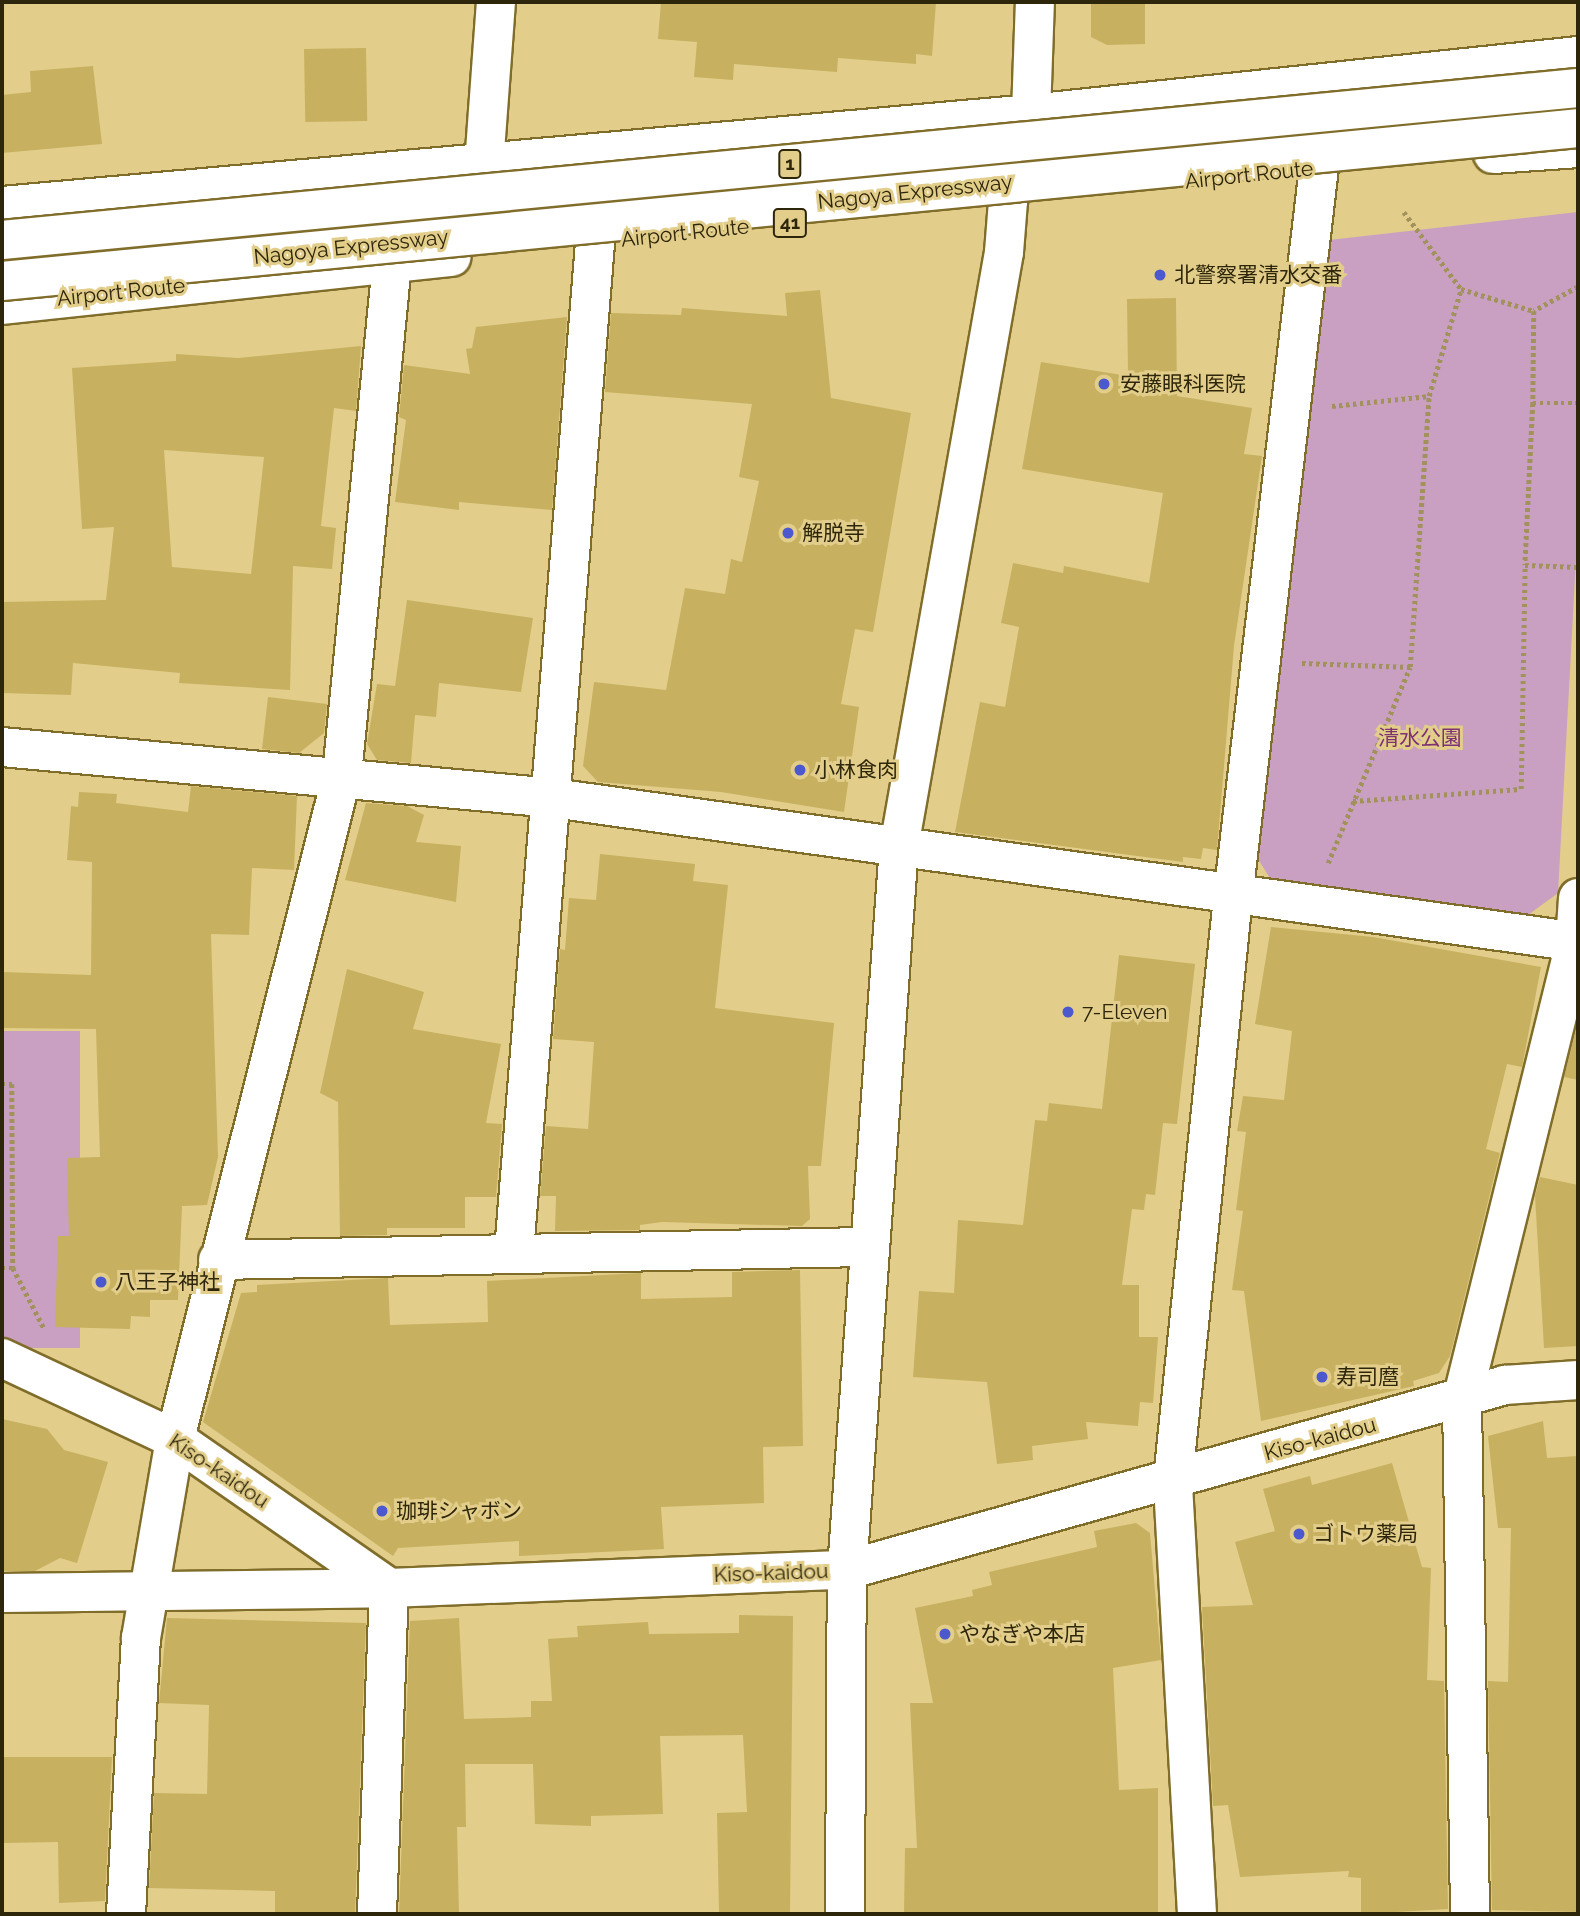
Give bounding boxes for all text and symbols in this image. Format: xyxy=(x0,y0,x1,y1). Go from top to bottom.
road number: 1 xyxy=(778,148,802,180)
street label: Airport Route xyxy=(1184,156,1314,194)
street label: Nagoya Expressway xyxy=(816,169,1014,215)
road number: 41 xyxy=(772,208,808,238)
street label: Airport Route xyxy=(620,214,750,252)
street label: Nagoya Expressway xyxy=(252,224,450,270)
place label: 北警察署清水交番 xyxy=(1174,262,1342,288)
marker: 北警察署清水交番 xyxy=(1152,267,1168,283)
street label: Airport Route xyxy=(56,273,186,311)
place label: 安藤眼科医院 xyxy=(1120,371,1246,397)
marker: 安藤眼科医院 xyxy=(1094,374,1114,394)
place label: 解脱寺 xyxy=(802,520,865,546)
marker: 解脱寺 xyxy=(780,525,796,541)
park label: 清水公園 xyxy=(1378,725,1462,751)
place label: 小林食肉 xyxy=(814,757,898,783)
marker: 小林食肉 xyxy=(792,762,808,778)
place label: 7-Eleven xyxy=(1082,999,1167,1025)
marker: 7-Eleven xyxy=(1060,1004,1076,1020)
place label: 八王子神社 xyxy=(115,1269,220,1295)
marker: 八王子神社 xyxy=(93,1274,109,1290)
place label: 寿司麿 xyxy=(1336,1364,1399,1390)
marker: 寿司麿 xyxy=(1314,1369,1330,1385)
street label: Kiso-kaidou xyxy=(1261,1412,1379,1466)
street label: Kiso-kaidou xyxy=(164,1428,274,1514)
place label: 珈琲シャボン xyxy=(396,1498,522,1524)
marker: 珈琲シャボン xyxy=(374,1503,390,1519)
place label: ゴトウ薬局 xyxy=(1313,1521,1418,1547)
marker: ゴトウ薬局 xyxy=(1291,1526,1307,1542)
street label: Kiso-kaidou xyxy=(713,1558,829,1588)
place label: やなぎや本店 xyxy=(959,1621,1085,1647)
marker: やなぎや本店 xyxy=(937,1626,953,1642)

